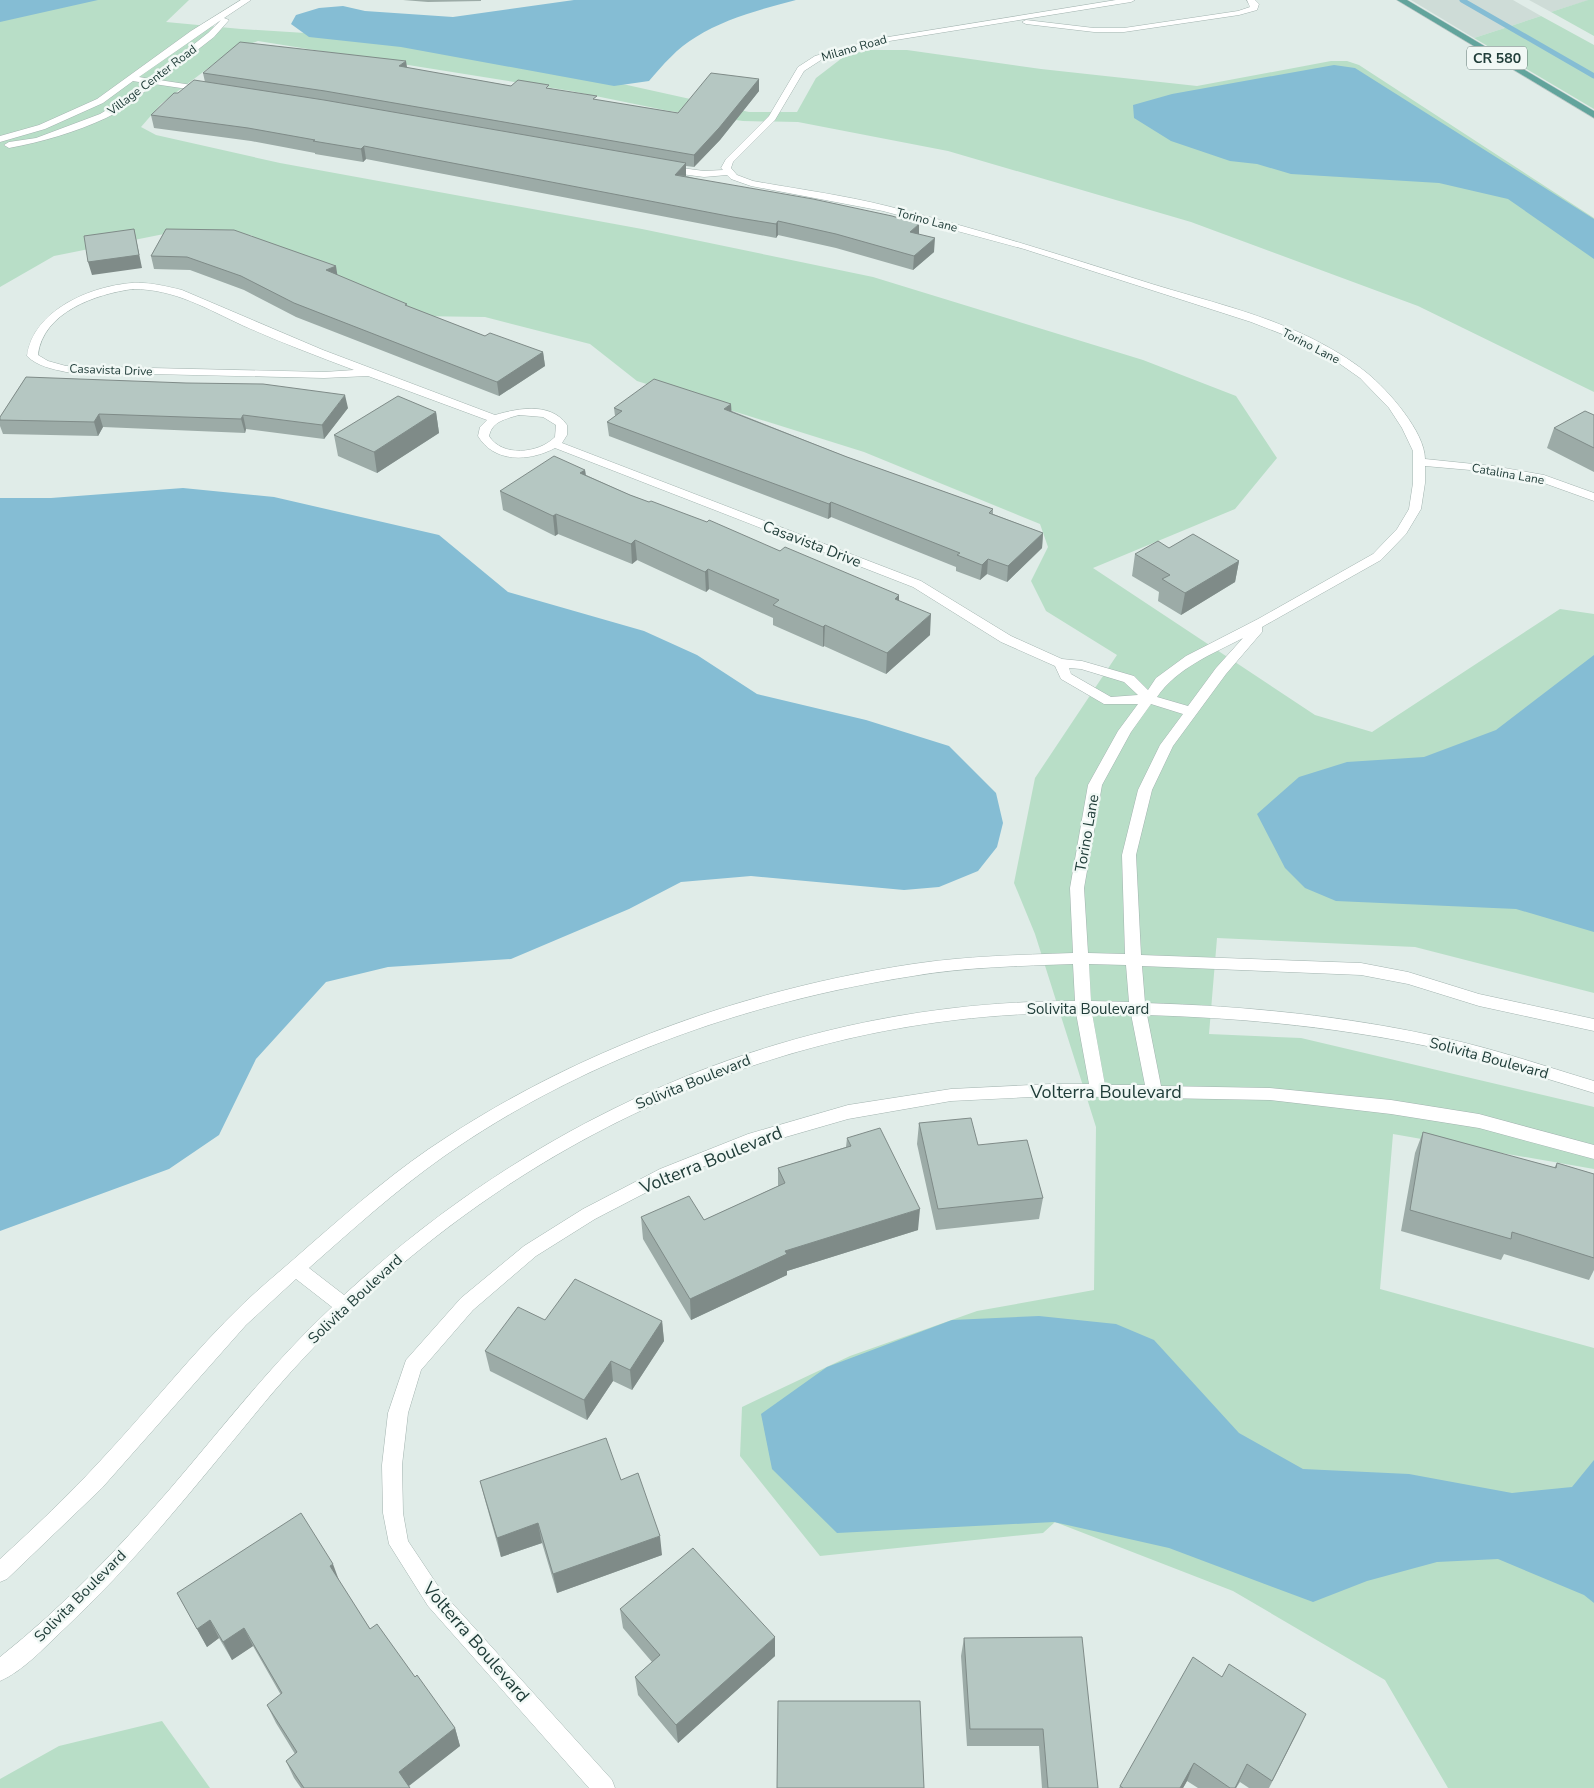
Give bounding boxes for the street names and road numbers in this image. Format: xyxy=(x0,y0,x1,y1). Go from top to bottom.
street label: Milano Road xyxy=(819,31,889,65)
street label: Village Center Road xyxy=(103,41,200,119)
road number: CR 580 xyxy=(1467,46,1527,70)
street label: Torino Lane xyxy=(895,204,959,236)
street label: Torino Lane xyxy=(1279,325,1343,367)
street label: Casavista Drive xyxy=(69,361,153,379)
street label: Catalina Lane xyxy=(1470,460,1546,488)
street label: Casavista Drive xyxy=(760,516,864,572)
street label: Torino Lane xyxy=(1070,793,1104,873)
street label: Solivita Boulevard xyxy=(1027,999,1149,1019)
street label: Solivita Boulevard xyxy=(1427,1032,1551,1084)
street label: Solivita Boulevard xyxy=(632,1050,754,1114)
street label: Volterra Boulevard xyxy=(1029,1080,1182,1104)
street label: Volterra Boulevard xyxy=(635,1120,786,1200)
street label: Solivita Boulevard xyxy=(303,1250,407,1348)
street label: Solivita Boulevard xyxy=(30,1546,130,1646)
street label: Volterra Boulevard xyxy=(417,1576,535,1707)

